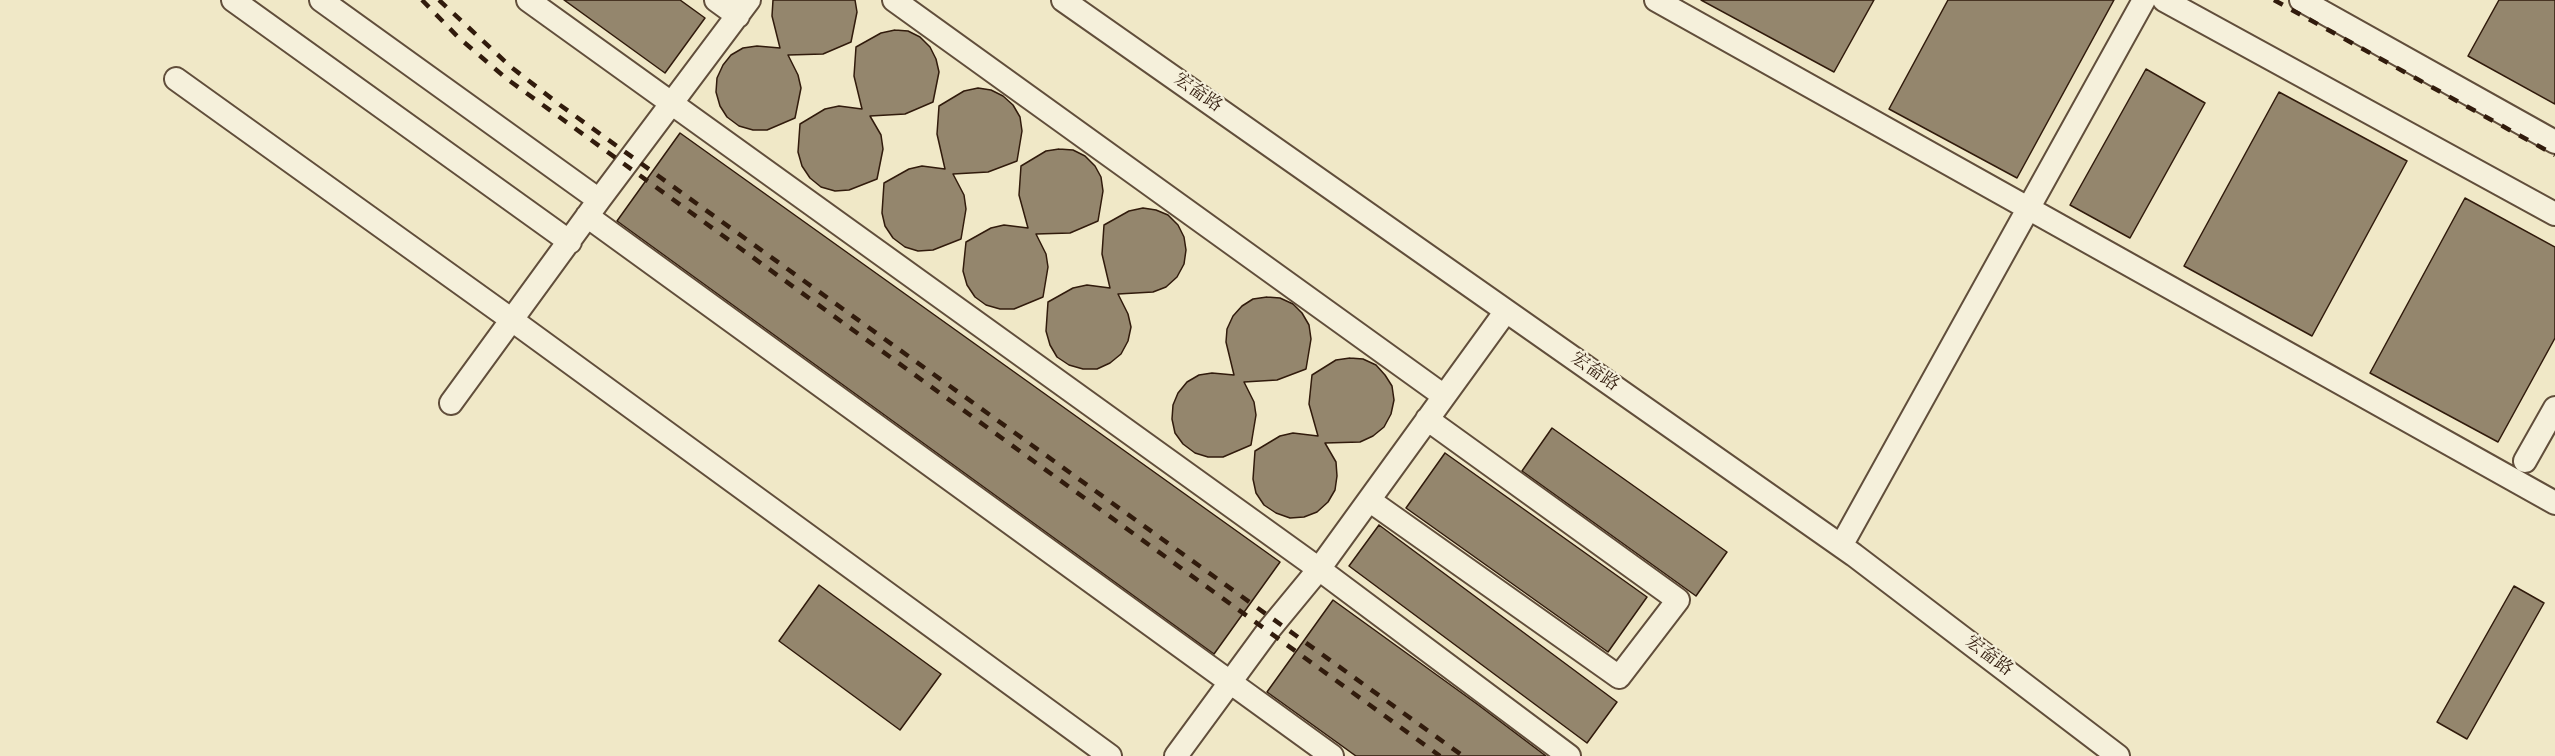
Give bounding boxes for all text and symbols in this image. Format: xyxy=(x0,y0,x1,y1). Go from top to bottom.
street label: 宏奤路 xyxy=(1169,70,1225,118)
street label: 宏奤路 xyxy=(1566,349,1622,397)
street label: 宏奤路 xyxy=(1960,632,2016,682)

